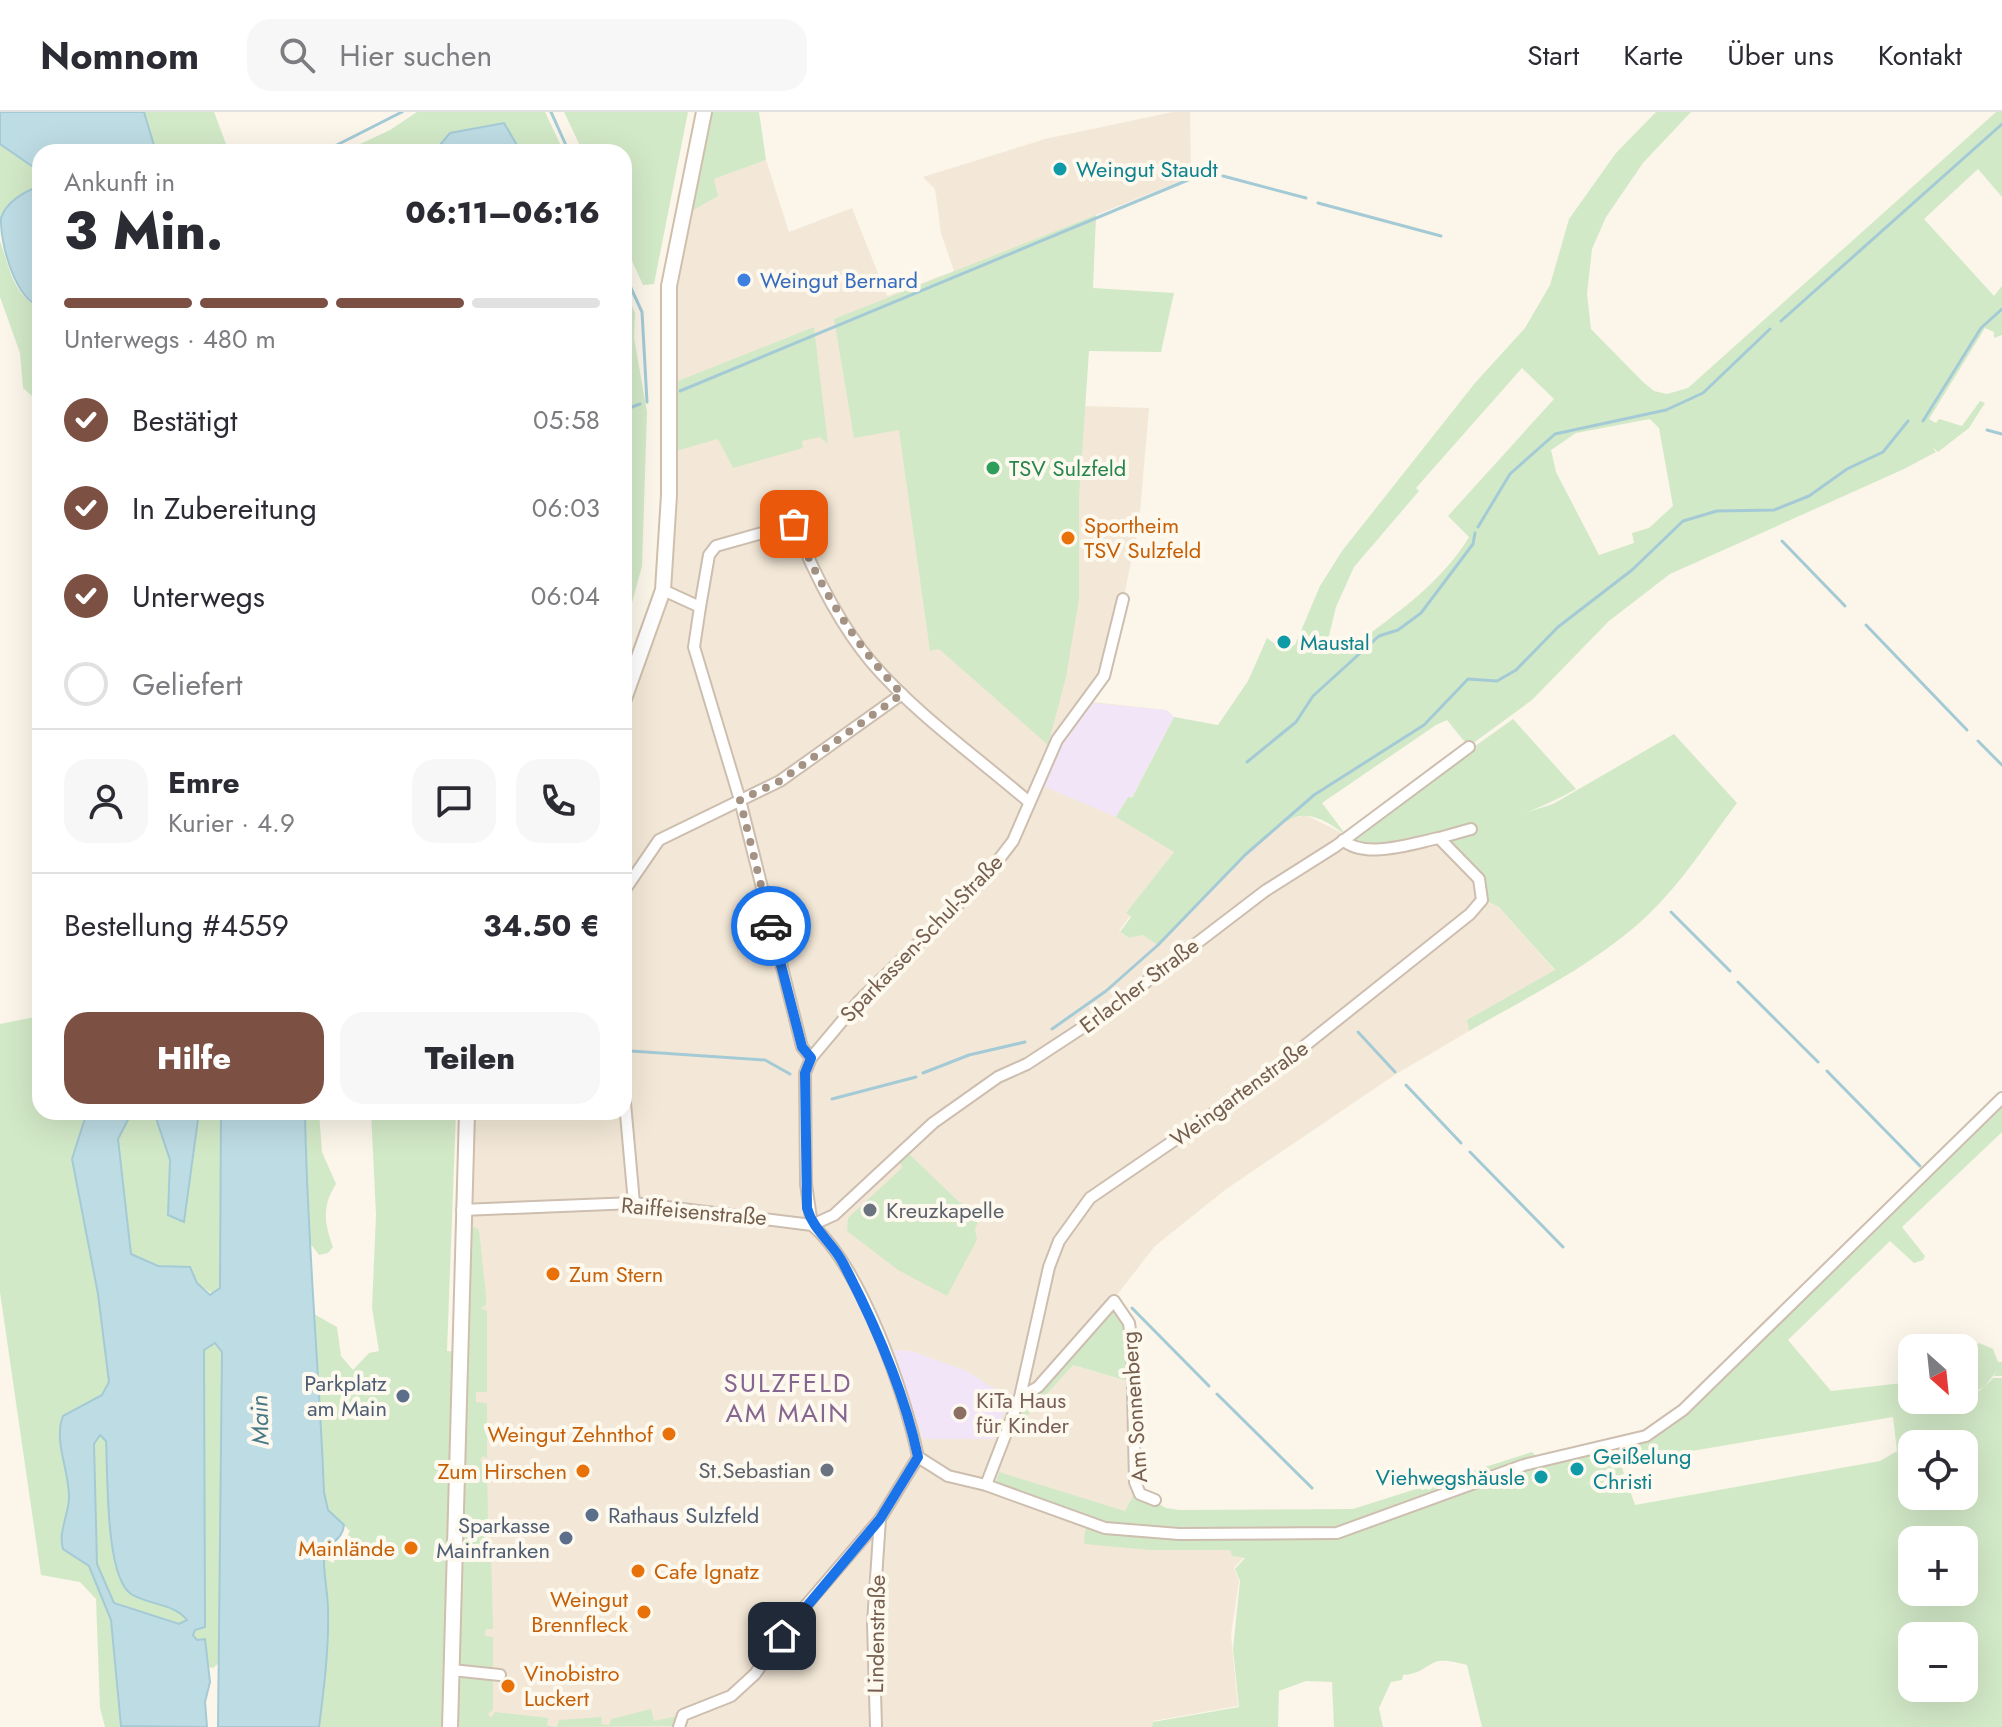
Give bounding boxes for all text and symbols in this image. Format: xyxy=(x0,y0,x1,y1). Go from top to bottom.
search box xyxy=(247,19,807,91)
text: Nomnom xyxy=(40,28,199,83)
icon: search xyxy=(275,33,319,77)
text: Hier suchen xyxy=(339,34,492,77)
text: Start xyxy=(1527,35,1579,76)
text: Karte xyxy=(1623,35,1683,76)
text: Über uns xyxy=(1727,35,1834,76)
text: Kontakt xyxy=(1878,35,1962,76)
place label: Weingut Staudt xyxy=(1076,153,1219,185)
marker: Weingut Staudt xyxy=(1051,160,1069,178)
text: Ankunft in xyxy=(64,163,175,201)
text: 06:11–06:16 xyxy=(405,191,600,234)
text: 3 Min. xyxy=(64,193,223,269)
place label: Weingut Bernard xyxy=(760,264,918,296)
marker: Weingut Bernard xyxy=(735,271,753,289)
text: Unterwegs · 480 m xyxy=(64,320,276,358)
icon: check xyxy=(64,398,108,442)
text: Bestätigt xyxy=(132,399,237,442)
text: 05:58 xyxy=(533,401,600,439)
place label: TSV Sulzfeld xyxy=(1009,452,1126,484)
marker: TSV Sulzfeld xyxy=(984,459,1002,477)
icon: check xyxy=(64,486,108,530)
text: In Zubereitung xyxy=(132,487,317,530)
text: 06:03 xyxy=(532,489,600,527)
pin xyxy=(760,490,828,558)
icon: bag xyxy=(772,502,816,546)
place label: Sportheim TSV Sulzfeld xyxy=(1084,509,1201,566)
marker: Sportheim TSV Sulzfeld xyxy=(1059,529,1077,547)
icon: check xyxy=(64,574,108,618)
text: Unterwegs xyxy=(132,575,265,618)
text: 06:04 xyxy=(531,577,600,615)
place label: Maustal xyxy=(1300,626,1370,658)
marker: Maustal xyxy=(1275,633,1293,651)
text: Geliefert xyxy=(132,663,242,706)
button: person xyxy=(64,759,148,843)
button: chat xyxy=(412,759,496,843)
button: phone xyxy=(516,759,600,843)
text: Emre xyxy=(168,761,240,804)
text: Kurier · 4.9 xyxy=(168,804,295,842)
street label: Sparkassen-Schul-Straße xyxy=(832,847,1010,1029)
courier xyxy=(731,886,811,966)
text: Bestellung #4559 xyxy=(64,904,289,947)
text: 34.50 € xyxy=(483,904,600,947)
icon: car xyxy=(749,904,793,948)
street label: Erlacher Straße xyxy=(1073,929,1205,1041)
button: Hilfe xyxy=(64,1012,324,1104)
button: Teilen xyxy=(340,1012,600,1104)
street label: Weingartenstraße xyxy=(1163,1032,1315,1154)
street label: Raiffeisenstraße xyxy=(620,1189,768,1233)
place label: Kreuzkapelle xyxy=(886,1194,1004,1226)
marker: Kreuzkapelle xyxy=(861,1201,879,1219)
place label: Zum Stern xyxy=(569,1258,663,1290)
marker: Zum Stern xyxy=(544,1265,562,1283)
street label: Am Sonnenberg xyxy=(1113,1330,1155,1484)
north arrow xyxy=(1898,1334,1978,1414)
map controls xyxy=(1898,1334,1978,1702)
district label: SULZFELD AM MAIN xyxy=(723,1364,853,1432)
place label: Parkplatz am Main xyxy=(304,1367,387,1424)
place label: KiTa Haus für Kinder xyxy=(976,1384,1070,1441)
marker: Parkplatz am Main xyxy=(394,1387,412,1405)
water label: Main xyxy=(241,1394,278,1446)
marker: KiTa Haus für Kinder xyxy=(951,1404,969,1422)
place label: Weingut Zehnthof xyxy=(488,1418,654,1450)
marker: Weingut Zehnthof xyxy=(660,1425,678,1443)
button: locate xyxy=(1898,1430,1978,1510)
place label: Geißelung Christi xyxy=(1593,1440,1692,1497)
place label: St.Sebastian xyxy=(699,1454,811,1486)
place label: Zum Hirschen xyxy=(438,1455,567,1487)
marker: Geißelung Christi xyxy=(1568,1460,1586,1478)
marker: St.Sebastian xyxy=(818,1461,836,1479)
place label: Viehwegshäusle xyxy=(1376,1461,1525,1493)
marker: Zum Hirschen xyxy=(574,1462,592,1480)
marker: Viehwegshäusle xyxy=(1532,1468,1550,1486)
place label: Rathaus Sulzfeld xyxy=(608,1499,759,1531)
marker: Rathaus Sulzfeld xyxy=(583,1506,601,1524)
place label: Sparkasse Mainfranken xyxy=(436,1509,550,1566)
button: + xyxy=(1898,1526,1978,1606)
marker: Sparkasse Mainfranken xyxy=(557,1529,575,1547)
place label: Mainlände xyxy=(298,1532,395,1564)
marker: Mainlände xyxy=(402,1539,420,1557)
place label: Cafe Ignatz xyxy=(654,1555,759,1587)
marker: Cafe Ignatz xyxy=(629,1562,647,1580)
street label: Lindenstraße xyxy=(859,1574,893,1694)
place label: Weingut Brennfleck xyxy=(531,1583,629,1640)
pin xyxy=(748,1602,816,1670)
marker: Weingut Brennfleck xyxy=(635,1603,653,1621)
icon: home xyxy=(760,1614,804,1658)
button: − xyxy=(1898,1622,1978,1702)
place label: Vinobistro Luckert xyxy=(524,1657,619,1714)
marker: Vinobistro Luckert xyxy=(499,1677,517,1695)

